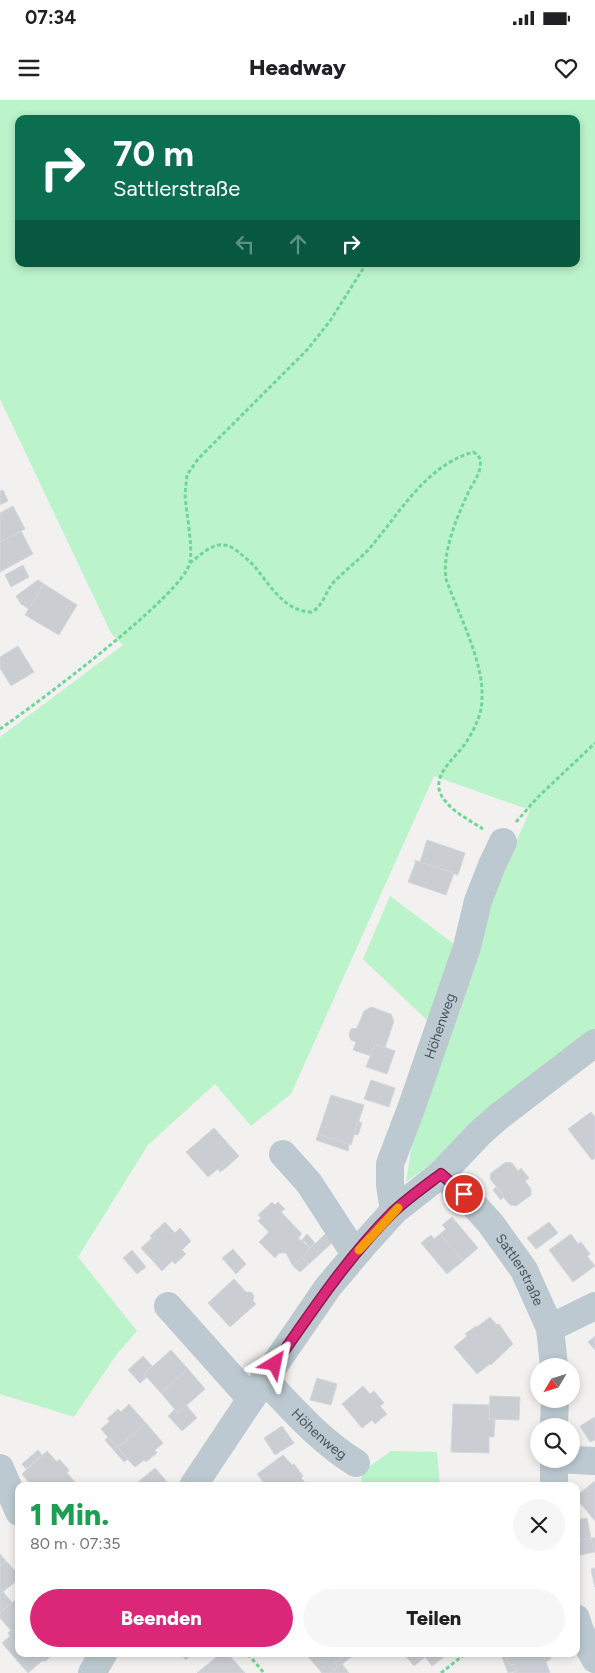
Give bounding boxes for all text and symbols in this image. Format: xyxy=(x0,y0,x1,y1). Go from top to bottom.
text: 07:34 xyxy=(25,6,76,29)
icon: menu xyxy=(15,54,43,82)
text: Headway xyxy=(249,54,346,81)
icon: heart xyxy=(552,54,580,82)
text: 70 m xyxy=(113,133,194,175)
icon: right xyxy=(30,135,95,200)
text: Sattlerstraße xyxy=(113,175,240,202)
icon: left xyxy=(231,230,259,258)
icon: ahead xyxy=(284,230,312,258)
icon: right xyxy=(337,230,365,258)
street label: Höhenweg xyxy=(421,991,459,1061)
pin xyxy=(443,1173,485,1215)
icon: arrive xyxy=(450,1180,478,1208)
street label: Sattlerstraße xyxy=(492,1230,547,1309)
position arrow xyxy=(248,1337,300,1389)
north arrow xyxy=(530,1358,580,1408)
map controls xyxy=(530,1358,580,1468)
street label: Höhenweg xyxy=(288,1405,350,1463)
button: search xyxy=(530,1418,580,1468)
text: 1 Min. xyxy=(30,1496,109,1533)
button: close xyxy=(513,1499,565,1551)
text: 80 m · 07:35 xyxy=(30,1534,120,1553)
button: Beenden xyxy=(30,1589,293,1647)
button: Teilen xyxy=(303,1589,565,1647)

